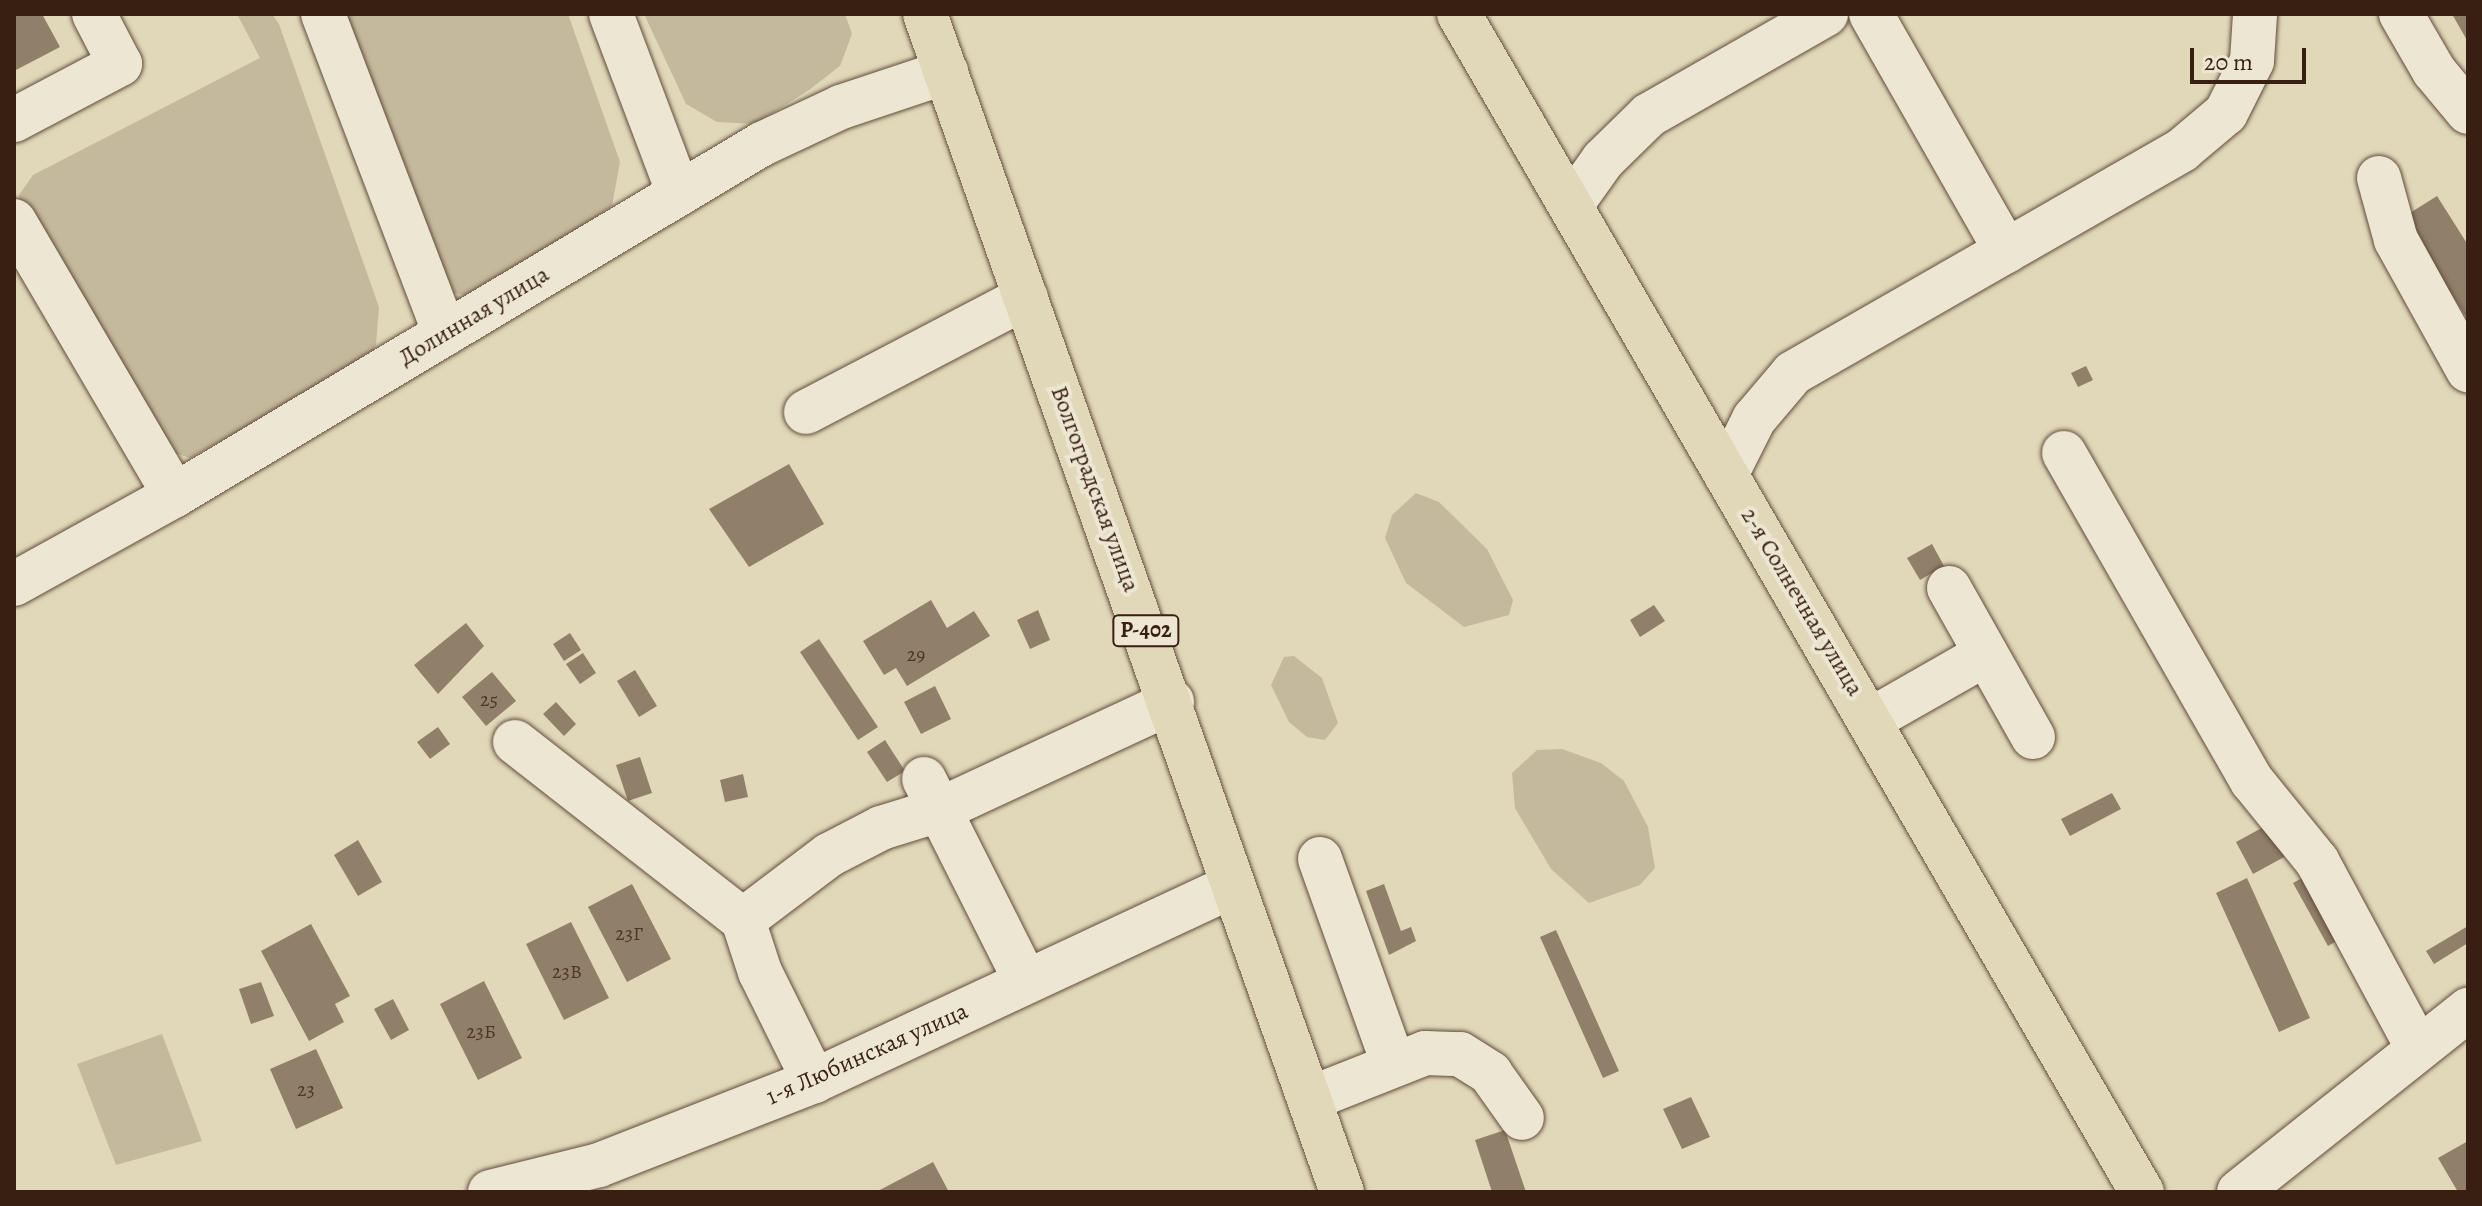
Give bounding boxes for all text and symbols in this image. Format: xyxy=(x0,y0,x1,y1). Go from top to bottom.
scale bar xyxy=(2194,32,2310,82)
text: 20 m xyxy=(2204,46,2253,78)
street label: Долинная улица xyxy=(394,260,554,372)
street label: Волгоградская улица xyxy=(1044,382,1146,596)
street label: 2-я Солнечная улица xyxy=(1735,503,1869,701)
road number: Р-402 xyxy=(1112,613,1180,649)
house number: 29 xyxy=(907,642,925,666)
house number: 25 xyxy=(480,687,498,711)
house number: 23Г xyxy=(615,921,643,945)
house number: 23В xyxy=(552,959,582,983)
street label: 1-я Любинская улица xyxy=(762,997,972,1111)
house number: 23Б xyxy=(466,1019,496,1043)
house number: 23 xyxy=(297,1077,315,1101)

